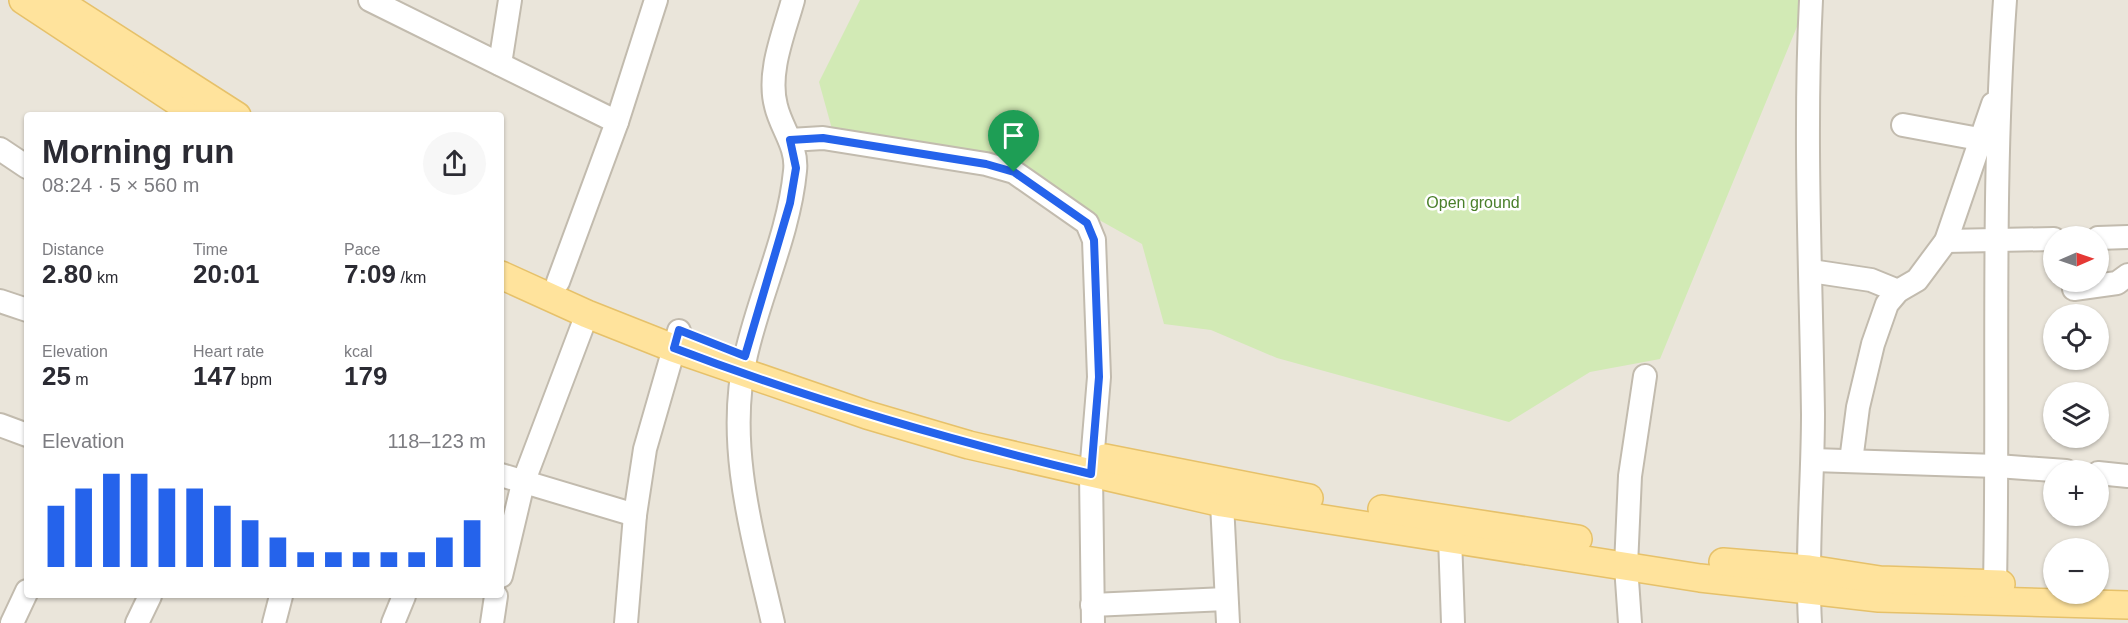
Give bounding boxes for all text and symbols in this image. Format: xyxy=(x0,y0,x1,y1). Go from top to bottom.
pin xyxy=(988,110,1039,172)
icon: arrive xyxy=(997,119,1030,152)
button: share xyxy=(423,132,486,195)
text: Morning run xyxy=(42,133,234,170)
text: 08:24 · 5 × 560 m xyxy=(42,174,199,196)
park label: Open ground xyxy=(1426,194,1520,211)
north arrow xyxy=(2043,226,2109,292)
map controls xyxy=(2043,226,2109,604)
text: Distance xyxy=(42,241,104,258)
text: Time xyxy=(193,241,228,258)
text: Pace xyxy=(344,241,380,258)
text: 2.80 xyxy=(42,259,93,289)
text: 20:01 xyxy=(193,259,260,289)
text: 7:09 xyxy=(344,259,396,289)
text: km xyxy=(93,269,118,286)
text: /km xyxy=(396,269,426,286)
button: locate xyxy=(2043,304,2109,370)
text: Elevation xyxy=(42,343,108,360)
text: Heart rate xyxy=(193,343,264,360)
text: kcal xyxy=(344,343,372,360)
text: 25 xyxy=(42,361,71,391)
text: 147 xyxy=(193,361,236,391)
text: 179 xyxy=(344,361,387,391)
text: m xyxy=(71,371,89,388)
text: bpm xyxy=(236,371,272,388)
button: layers xyxy=(2043,382,2109,448)
text: Elevation xyxy=(42,430,124,452)
text: 118–123 m xyxy=(387,430,486,452)
button: + xyxy=(2043,460,2109,526)
button: − xyxy=(2043,538,2109,604)

